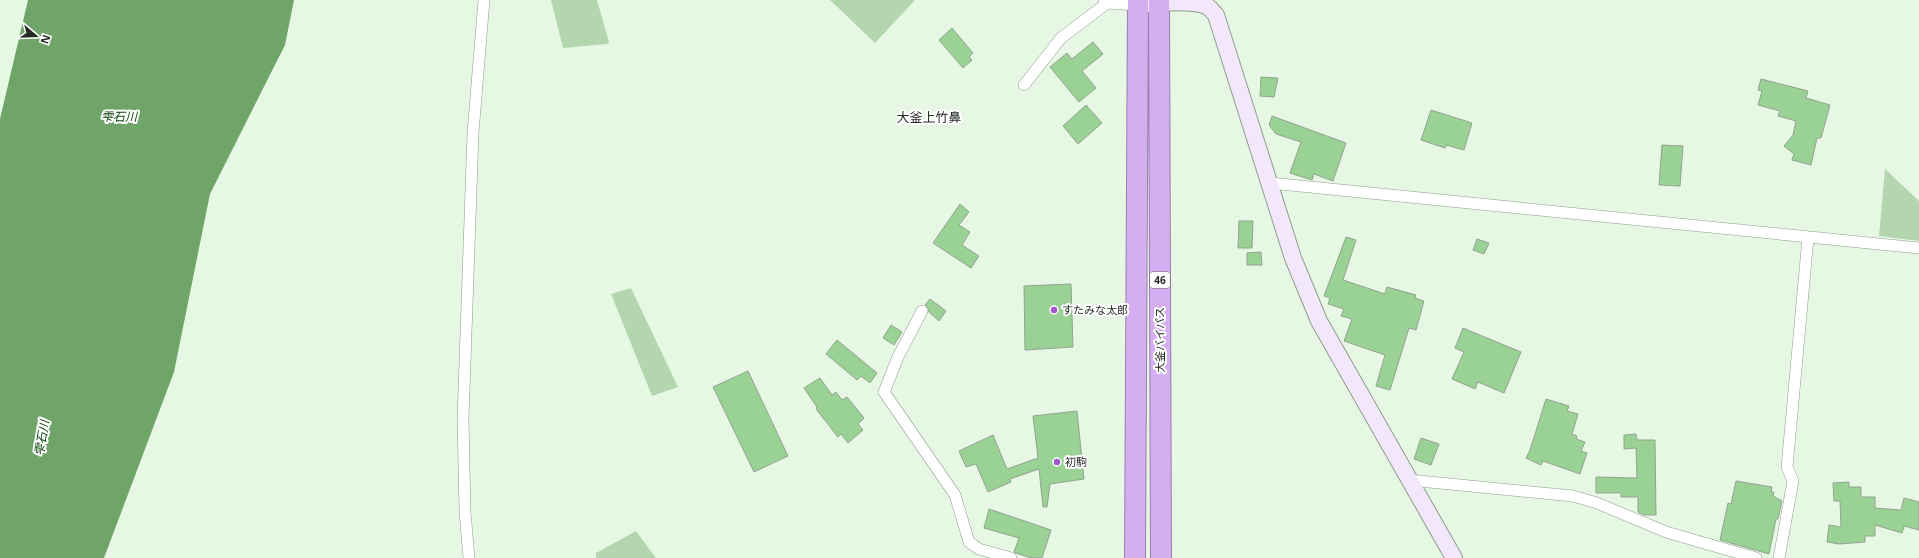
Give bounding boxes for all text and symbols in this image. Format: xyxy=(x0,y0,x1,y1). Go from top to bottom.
north arrow xyxy=(16,16,56,56)
text: N xyxy=(37,33,54,46)
water label: 雫石川 xyxy=(101,108,139,125)
district label: 大釜上竹鼻 xyxy=(896,108,962,126)
road number: 46 xyxy=(1150,272,1170,288)
place label: すたみな太郎 xyxy=(1062,302,1128,317)
marker: すたみな太郎 xyxy=(1049,305,1059,315)
street label: 大釜バイパス xyxy=(1152,307,1167,373)
water label: 雫石川 xyxy=(30,417,53,457)
place label: 初駒 xyxy=(1065,454,1087,469)
marker: 初駒 xyxy=(1052,457,1062,467)

